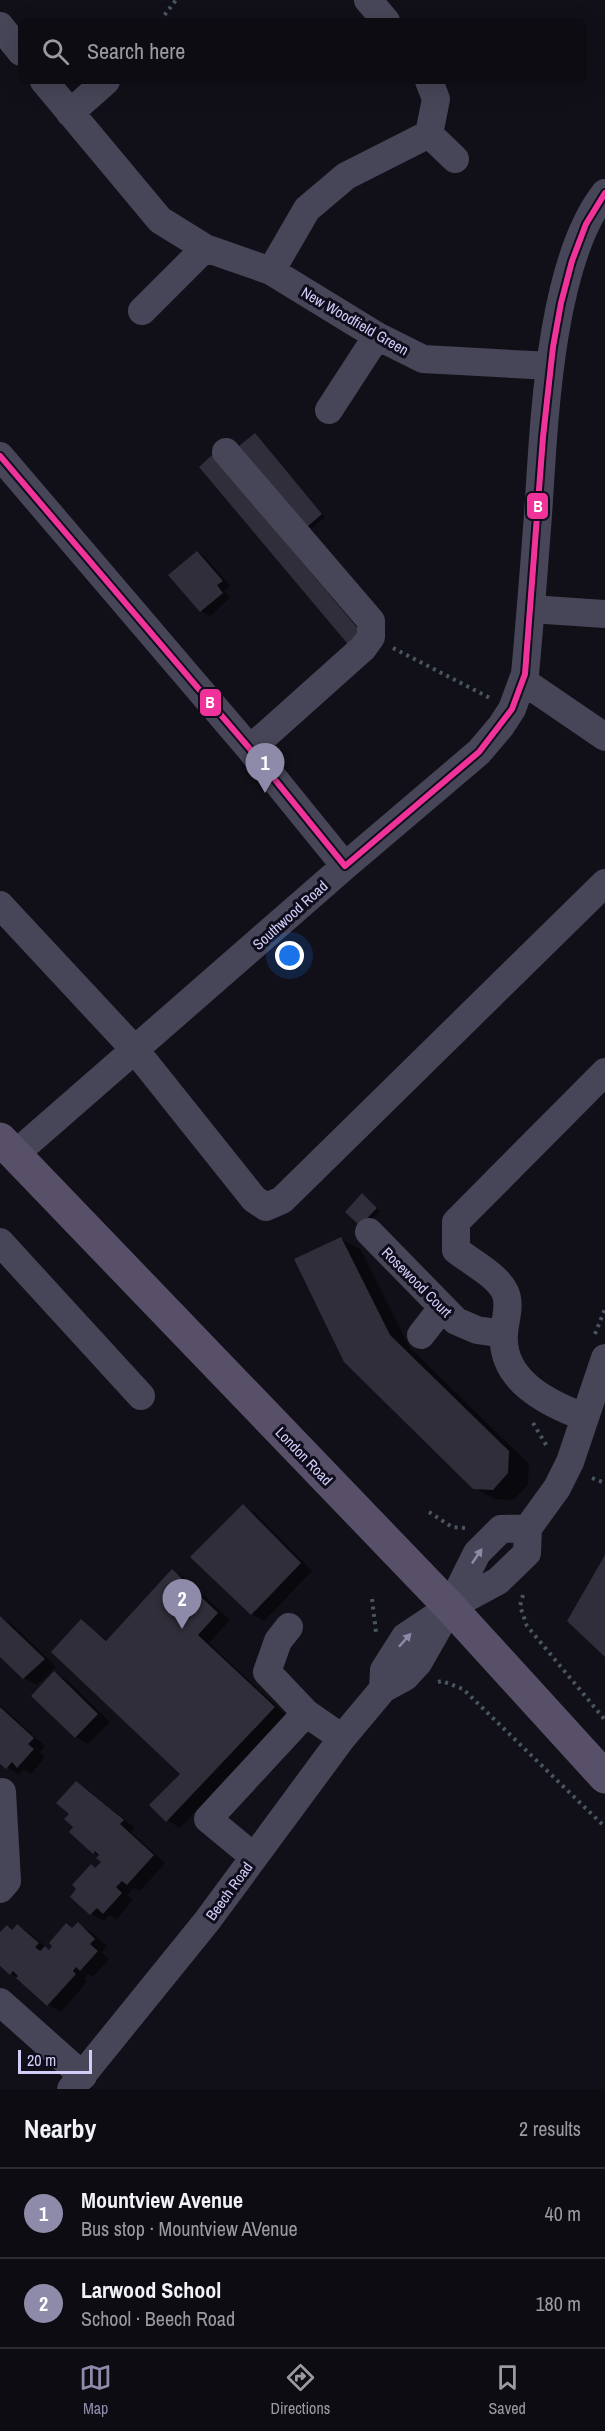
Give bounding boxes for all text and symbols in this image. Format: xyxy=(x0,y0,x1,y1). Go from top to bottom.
search box xyxy=(18,18,587,84)
icon: search xyxy=(39,35,72,68)
text: Search here xyxy=(87,36,185,66)
street label: New Woodfield Green xyxy=(297,282,413,360)
line badge: B xyxy=(526,492,549,520)
text: B xyxy=(533,495,543,517)
line badge: B xyxy=(199,688,222,717)
text: B xyxy=(205,691,215,713)
pin: 1 xyxy=(246,744,284,793)
street label: Southwood Road xyxy=(248,876,332,954)
your location xyxy=(275,941,304,970)
street label: Rosewood Court xyxy=(377,1242,457,1322)
street label: London Road xyxy=(271,1422,337,1490)
one-way arrow xyxy=(471,1548,483,1564)
pin: 2 xyxy=(162,1580,201,1629)
one-way arrow xyxy=(398,1632,412,1647)
street label: Beech Road xyxy=(201,1857,257,1925)
scale bar xyxy=(18,2047,92,2074)
text: 20 m xyxy=(27,2049,56,2071)
text: Nearby xyxy=(24,2111,96,2146)
text: 2 results xyxy=(519,2115,581,2142)
text: Mountview Avenue xyxy=(81,2185,243,2215)
text: 1 xyxy=(39,2200,48,2227)
text: 40 m xyxy=(545,2200,581,2227)
text: Bus stop · Mountview AVenue xyxy=(81,2215,298,2242)
text: Larwood School xyxy=(81,2275,221,2305)
text: 2 xyxy=(39,2290,48,2317)
text: 180 m xyxy=(535,2290,581,2317)
text: School · Beech Road xyxy=(81,2305,235,2332)
tab: Map xyxy=(79,2361,112,2419)
tab: Directions xyxy=(270,2361,330,2419)
tab: Saved xyxy=(489,2361,526,2419)

